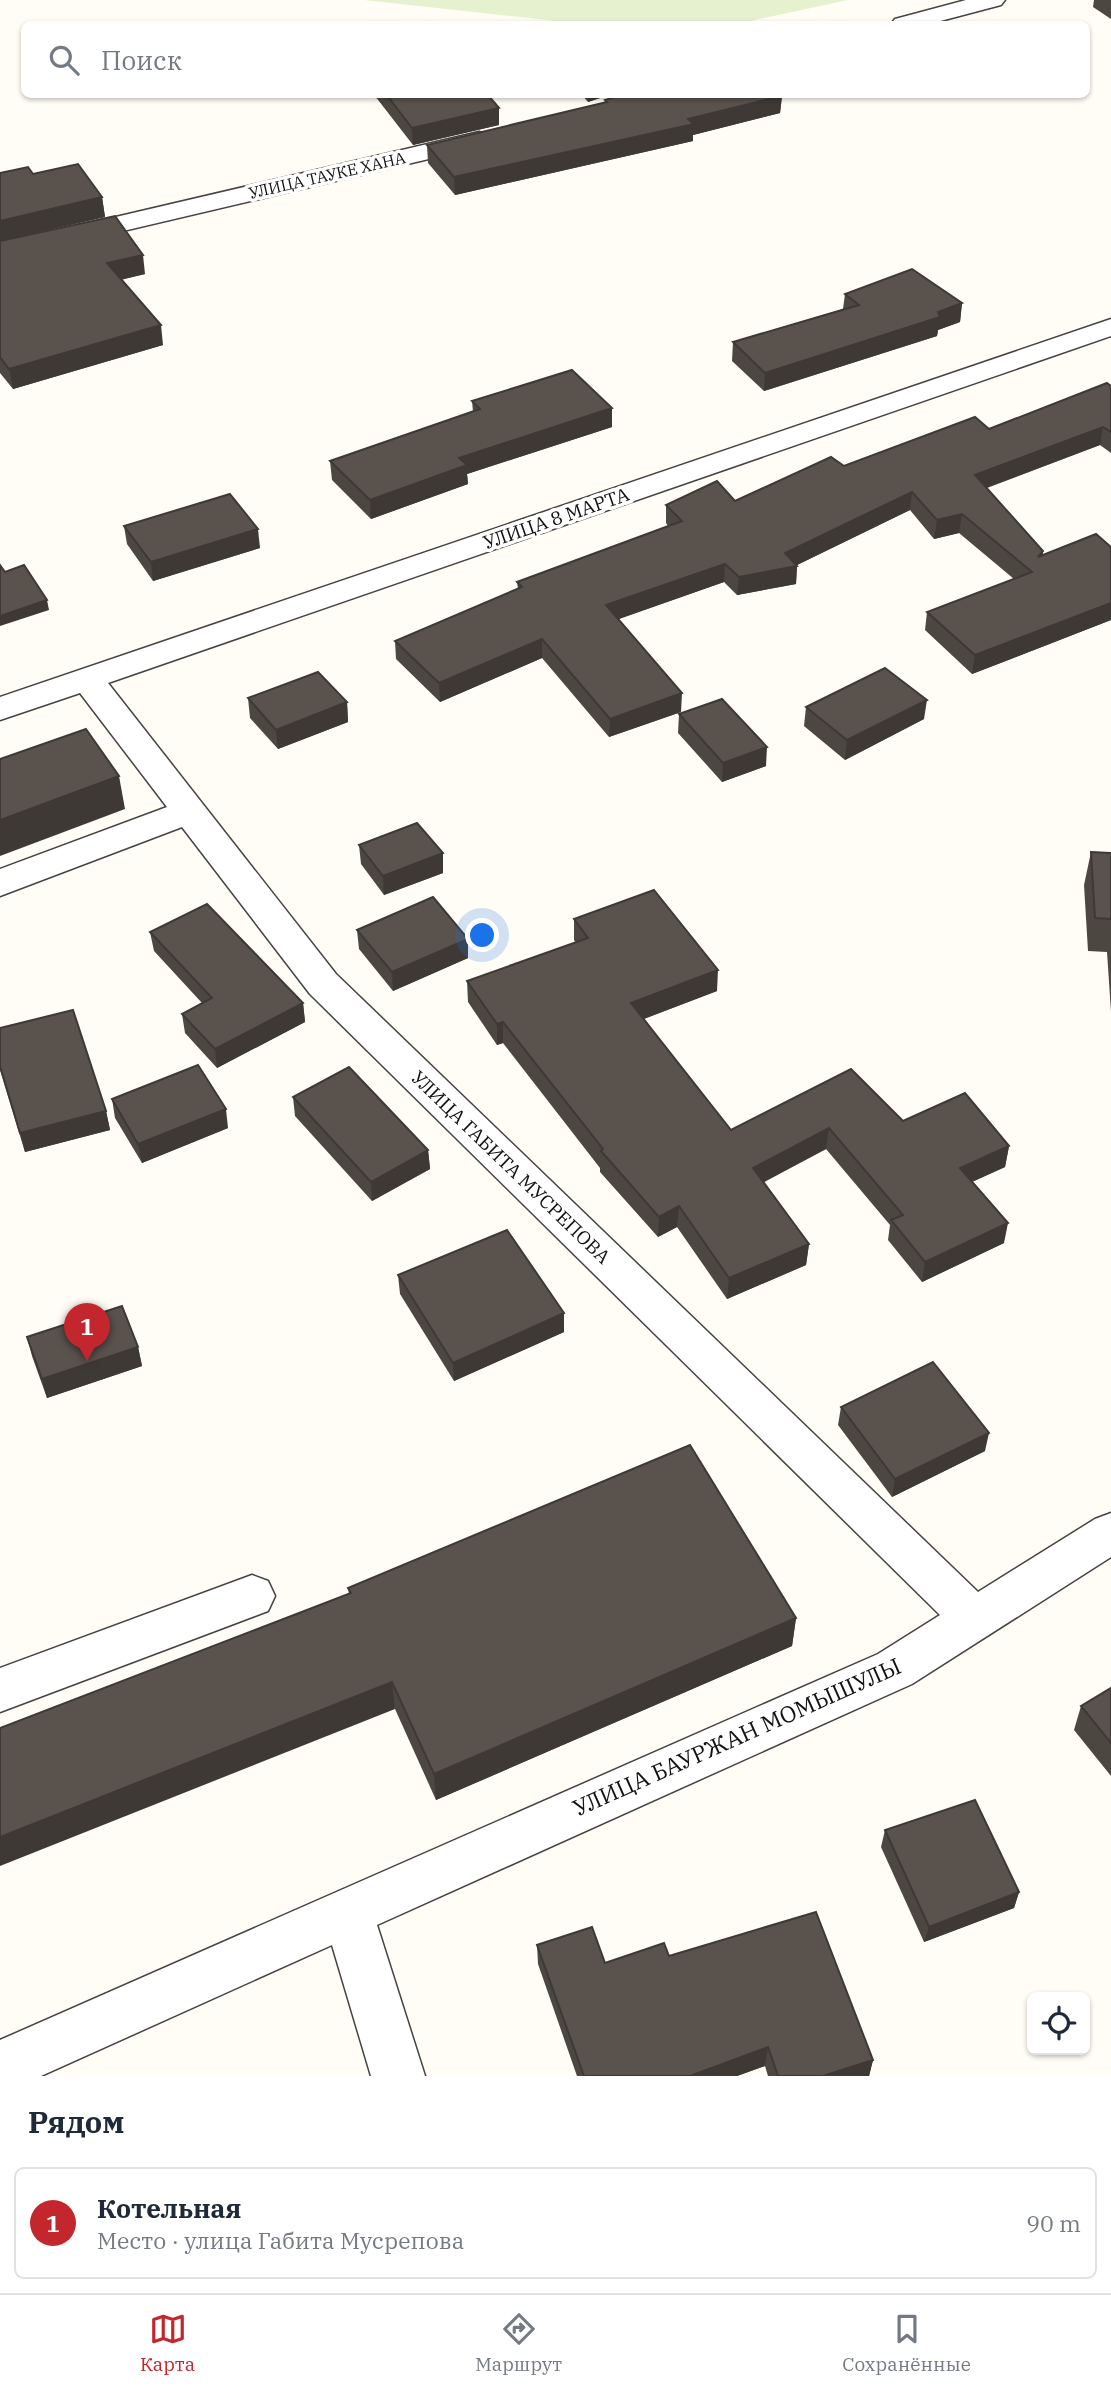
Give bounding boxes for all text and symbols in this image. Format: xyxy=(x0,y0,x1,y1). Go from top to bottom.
search box xyxy=(21,21,1090,98)
icon: search xyxy=(45,41,83,79)
text: Поиск xyxy=(101,43,182,77)
street label: УЛИЦА ТАУКЕ ХАНА xyxy=(247,147,407,203)
street label: УЛИЦА 8 МАРТА xyxy=(480,482,632,554)
your location xyxy=(465,918,499,952)
street label: УЛИЦА ГАБИТА МУСРЕПОВА xyxy=(406,1065,616,1269)
pin: 1 xyxy=(64,1303,110,1361)
street label: УЛИЦА БАУРЖАН МОМЫШУЛЫ xyxy=(568,1650,905,1822)
map controls xyxy=(1027,1992,1090,2055)
button: locate xyxy=(1027,1992,1090,2055)
text: Рядом xyxy=(28,2102,124,2141)
text: Котельная xyxy=(97,2191,241,2225)
text: 1 xyxy=(46,2208,60,2238)
text: 90 m xyxy=(1026,2208,1081,2238)
text: Место · улица Габита Мусрепова xyxy=(97,2225,464,2255)
tab: Карта xyxy=(140,2310,195,2376)
tab: Маршрут xyxy=(475,2310,562,2376)
tab: Сохранённые xyxy=(842,2310,971,2376)

